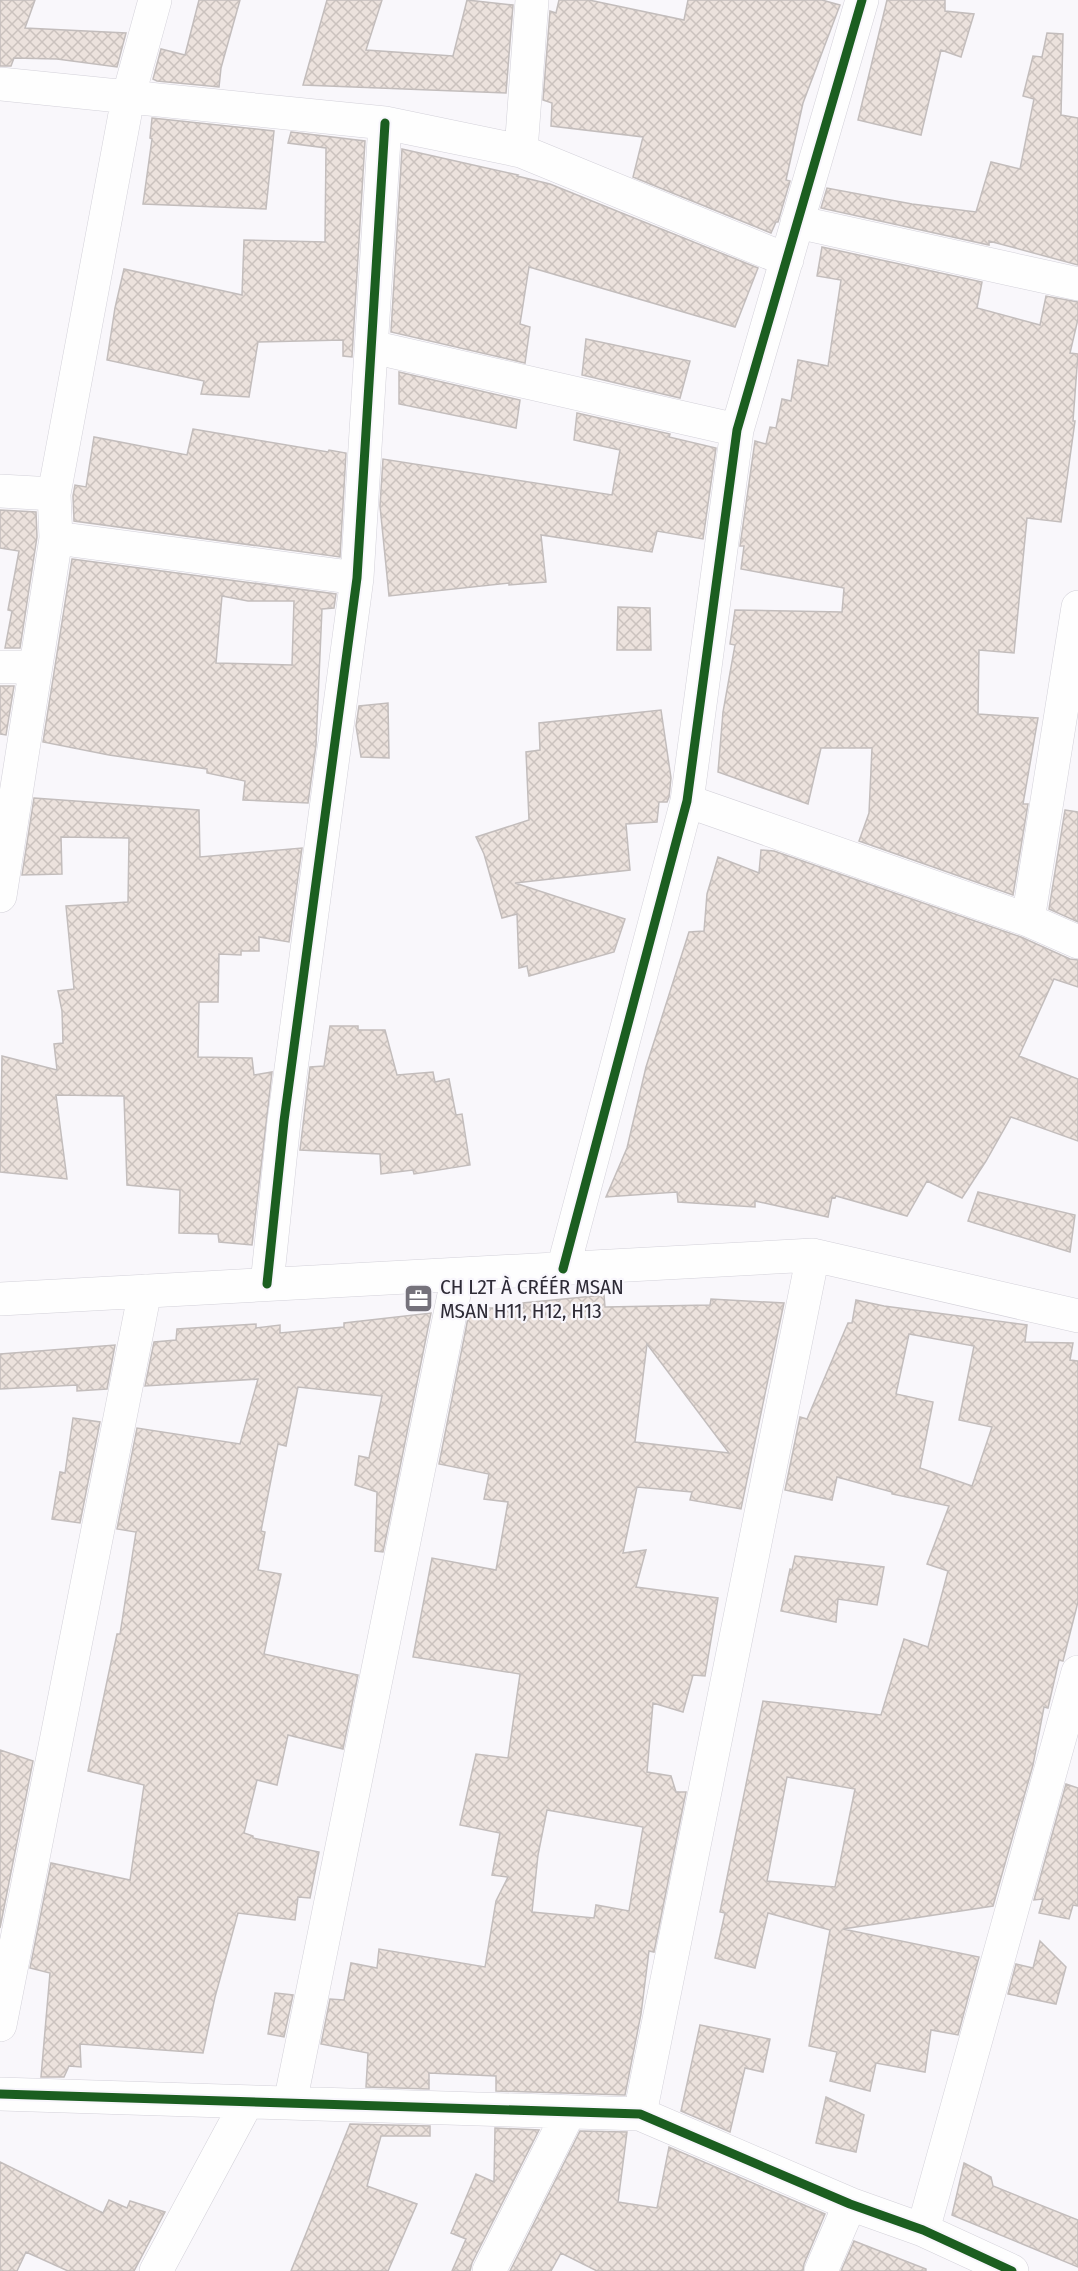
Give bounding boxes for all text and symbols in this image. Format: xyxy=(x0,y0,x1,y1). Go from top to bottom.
place label: CH L2T À CRÉÉR MSAN MSAN H11, H12, H13 xyxy=(440,1274,624,1324)
office icon: CH L2T À CRÉÉR MSAN MSAN H11, H12, H13 xyxy=(403,1283,435,1315)

